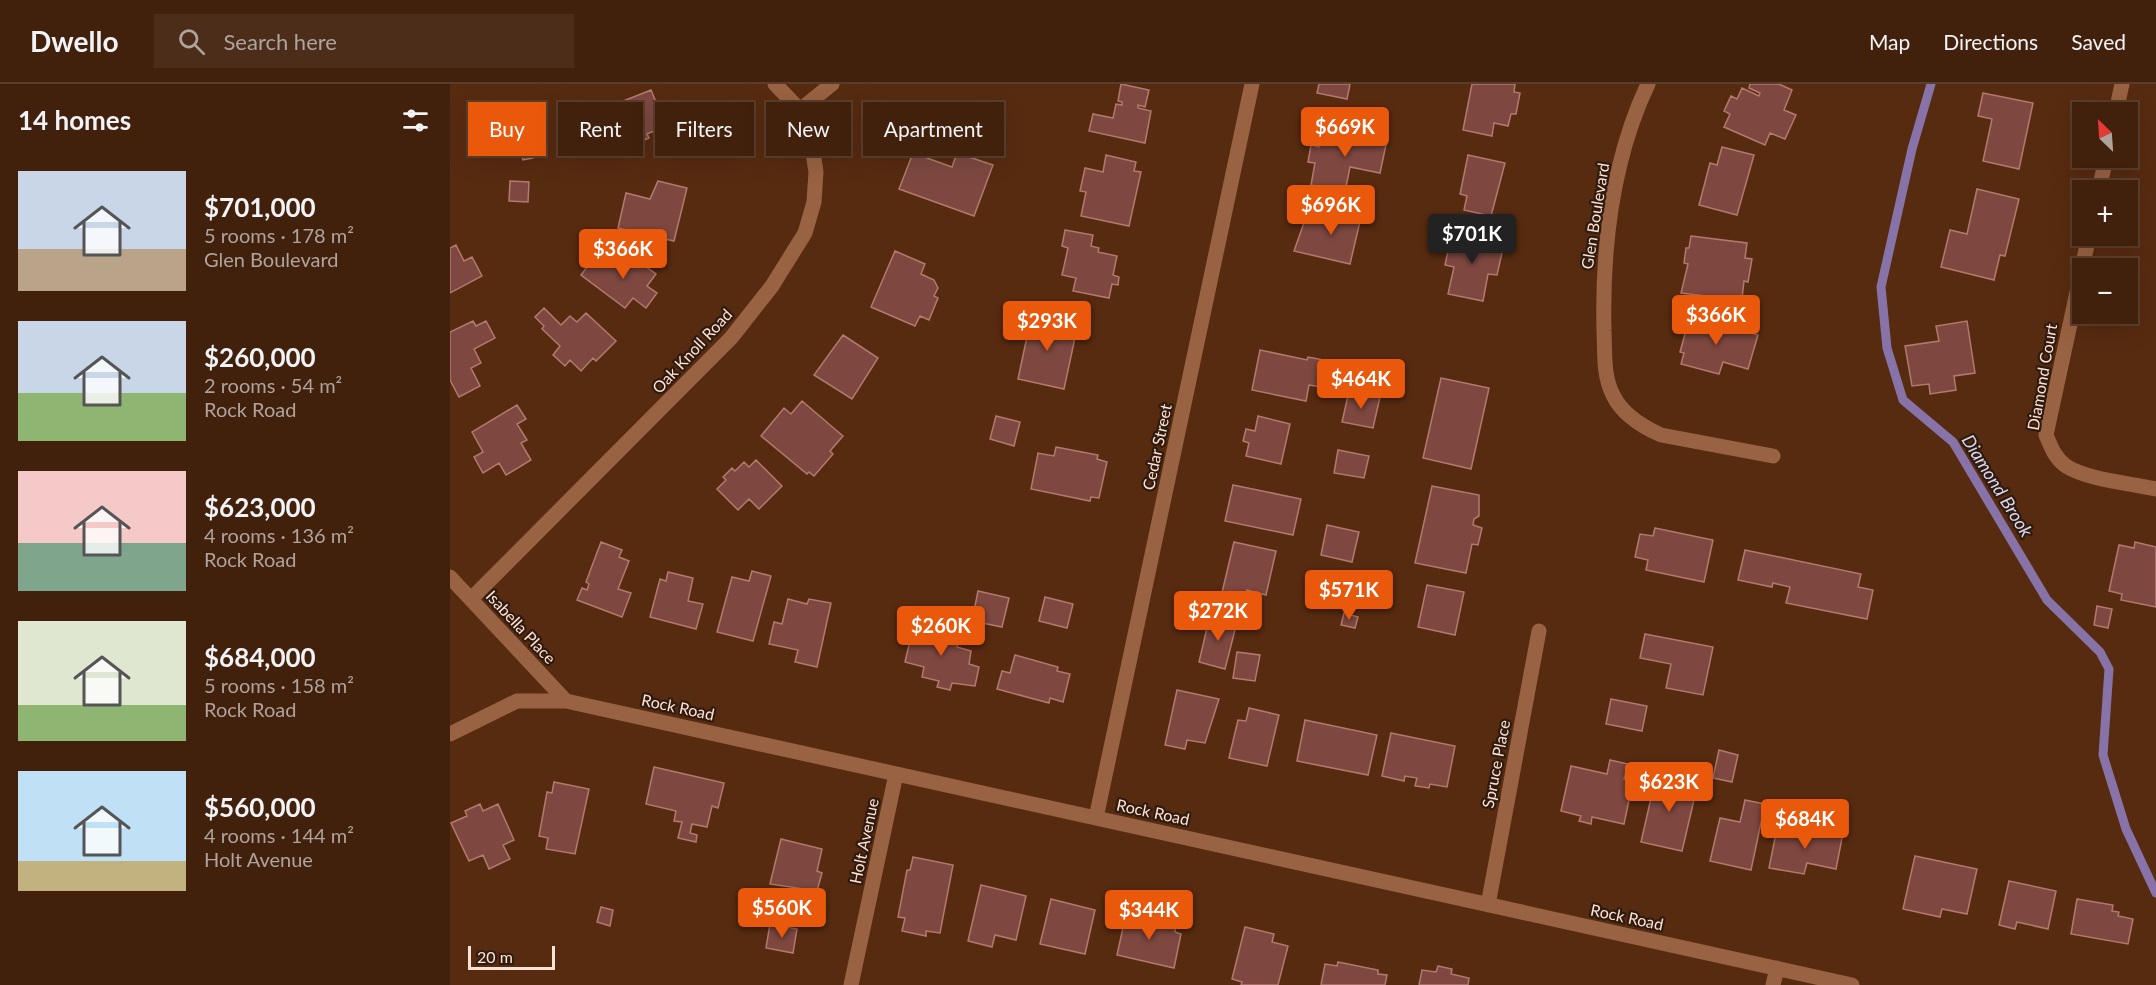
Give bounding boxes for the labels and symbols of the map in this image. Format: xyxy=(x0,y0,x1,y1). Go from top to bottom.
north arrow xyxy=(2072,102,2138,168)
pin: $669K xyxy=(1303,107,1387,158)
street label: Glen Boulevard xyxy=(1577,161,1612,271)
pin: $696K xyxy=(1289,185,1373,236)
pin: $701K xyxy=(1430,214,1514,265)
pin: $366K xyxy=(581,229,665,280)
pin: $366K xyxy=(1674,295,1758,346)
pin: $293K xyxy=(1005,301,1089,352)
street label: Oak Knoll Road xyxy=(648,304,736,397)
street label: Diamond Court xyxy=(2023,322,2060,432)
pin: $464K xyxy=(1319,359,1403,410)
street label: Cedar Street xyxy=(1138,402,1175,492)
water label: Diamond Brook xyxy=(1958,430,2038,541)
pin: $571K xyxy=(1307,570,1391,621)
street label: Isabella Place xyxy=(483,586,560,667)
pin: $272K xyxy=(1176,591,1260,642)
pin: $260K xyxy=(899,606,983,657)
street label: Rock Road xyxy=(640,690,716,723)
street label: Spruce Place xyxy=(1478,718,1513,810)
pin: $623K xyxy=(1627,762,1711,813)
street label: Rock Road xyxy=(1115,795,1191,828)
street label: Holt Avenue xyxy=(845,796,882,885)
pin: $684K xyxy=(1763,799,1847,850)
pin: $560K xyxy=(740,888,824,939)
pin: $344K xyxy=(1107,890,1191,941)
street label: Rock Road xyxy=(1589,900,1665,933)
scale bar xyxy=(468,943,555,970)

